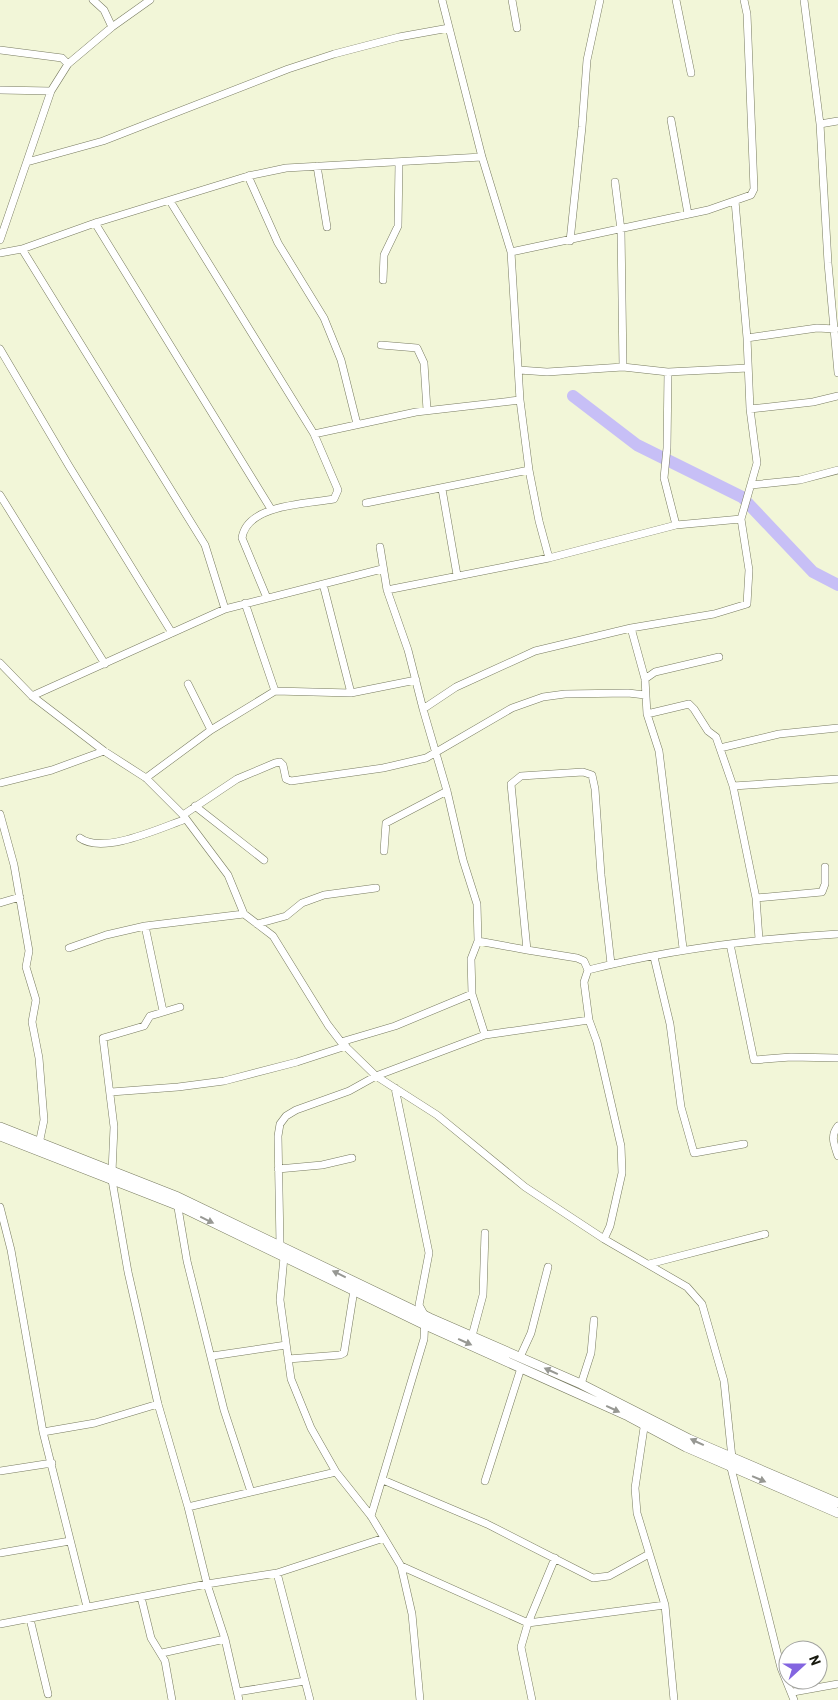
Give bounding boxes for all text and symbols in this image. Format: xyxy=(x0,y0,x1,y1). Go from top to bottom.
one-way arrow xyxy=(200,1216,214,1224)
one-way arrow xyxy=(332,1270,346,1278)
one-way arrow xyxy=(458,1339,472,1347)
one-way arrow xyxy=(544,1366,558,1374)
one-way arrow xyxy=(606,1406,620,1414)
one-way arrow xyxy=(690,1438,704,1446)
one-way arrow xyxy=(752,1476,766,1484)
north arrow xyxy=(778,1640,828,1690)
text: N xyxy=(806,1653,825,1668)

